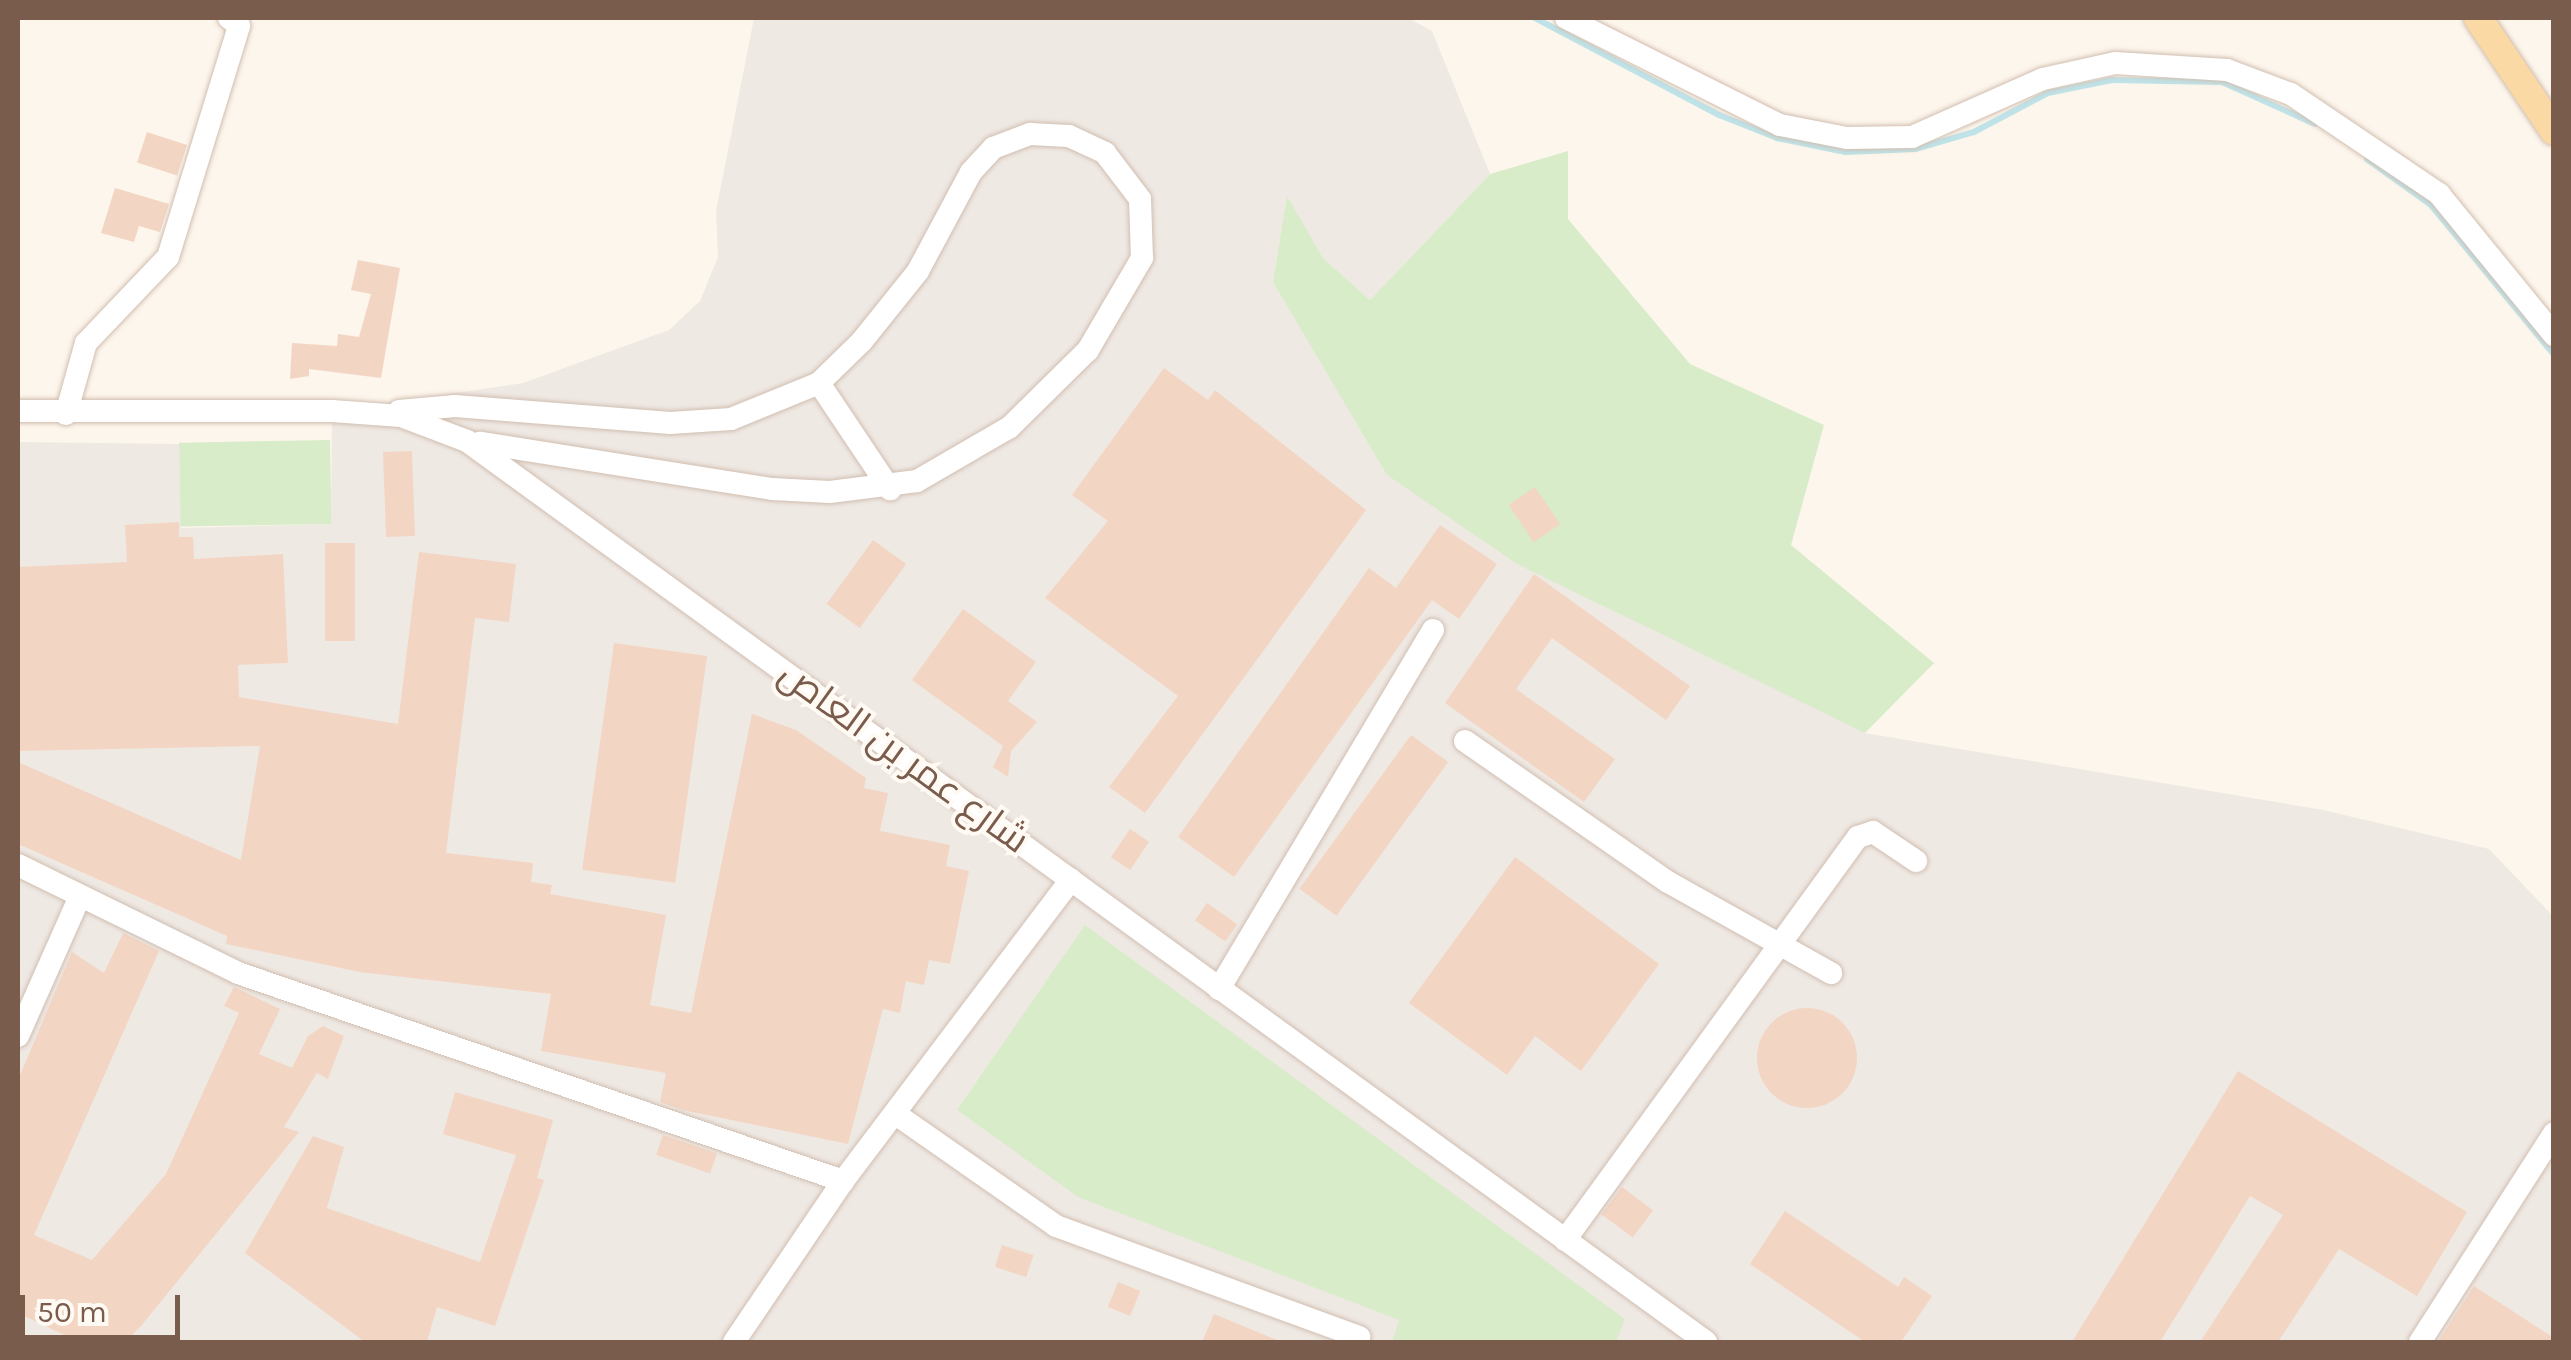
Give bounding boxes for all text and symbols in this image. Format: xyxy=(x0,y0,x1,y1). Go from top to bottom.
street label: شارع عمر بن العاص xyxy=(770,651,1038,863)
scale bar xyxy=(25,1275,185,1337)
text: 50 m xyxy=(37,1294,107,1330)

